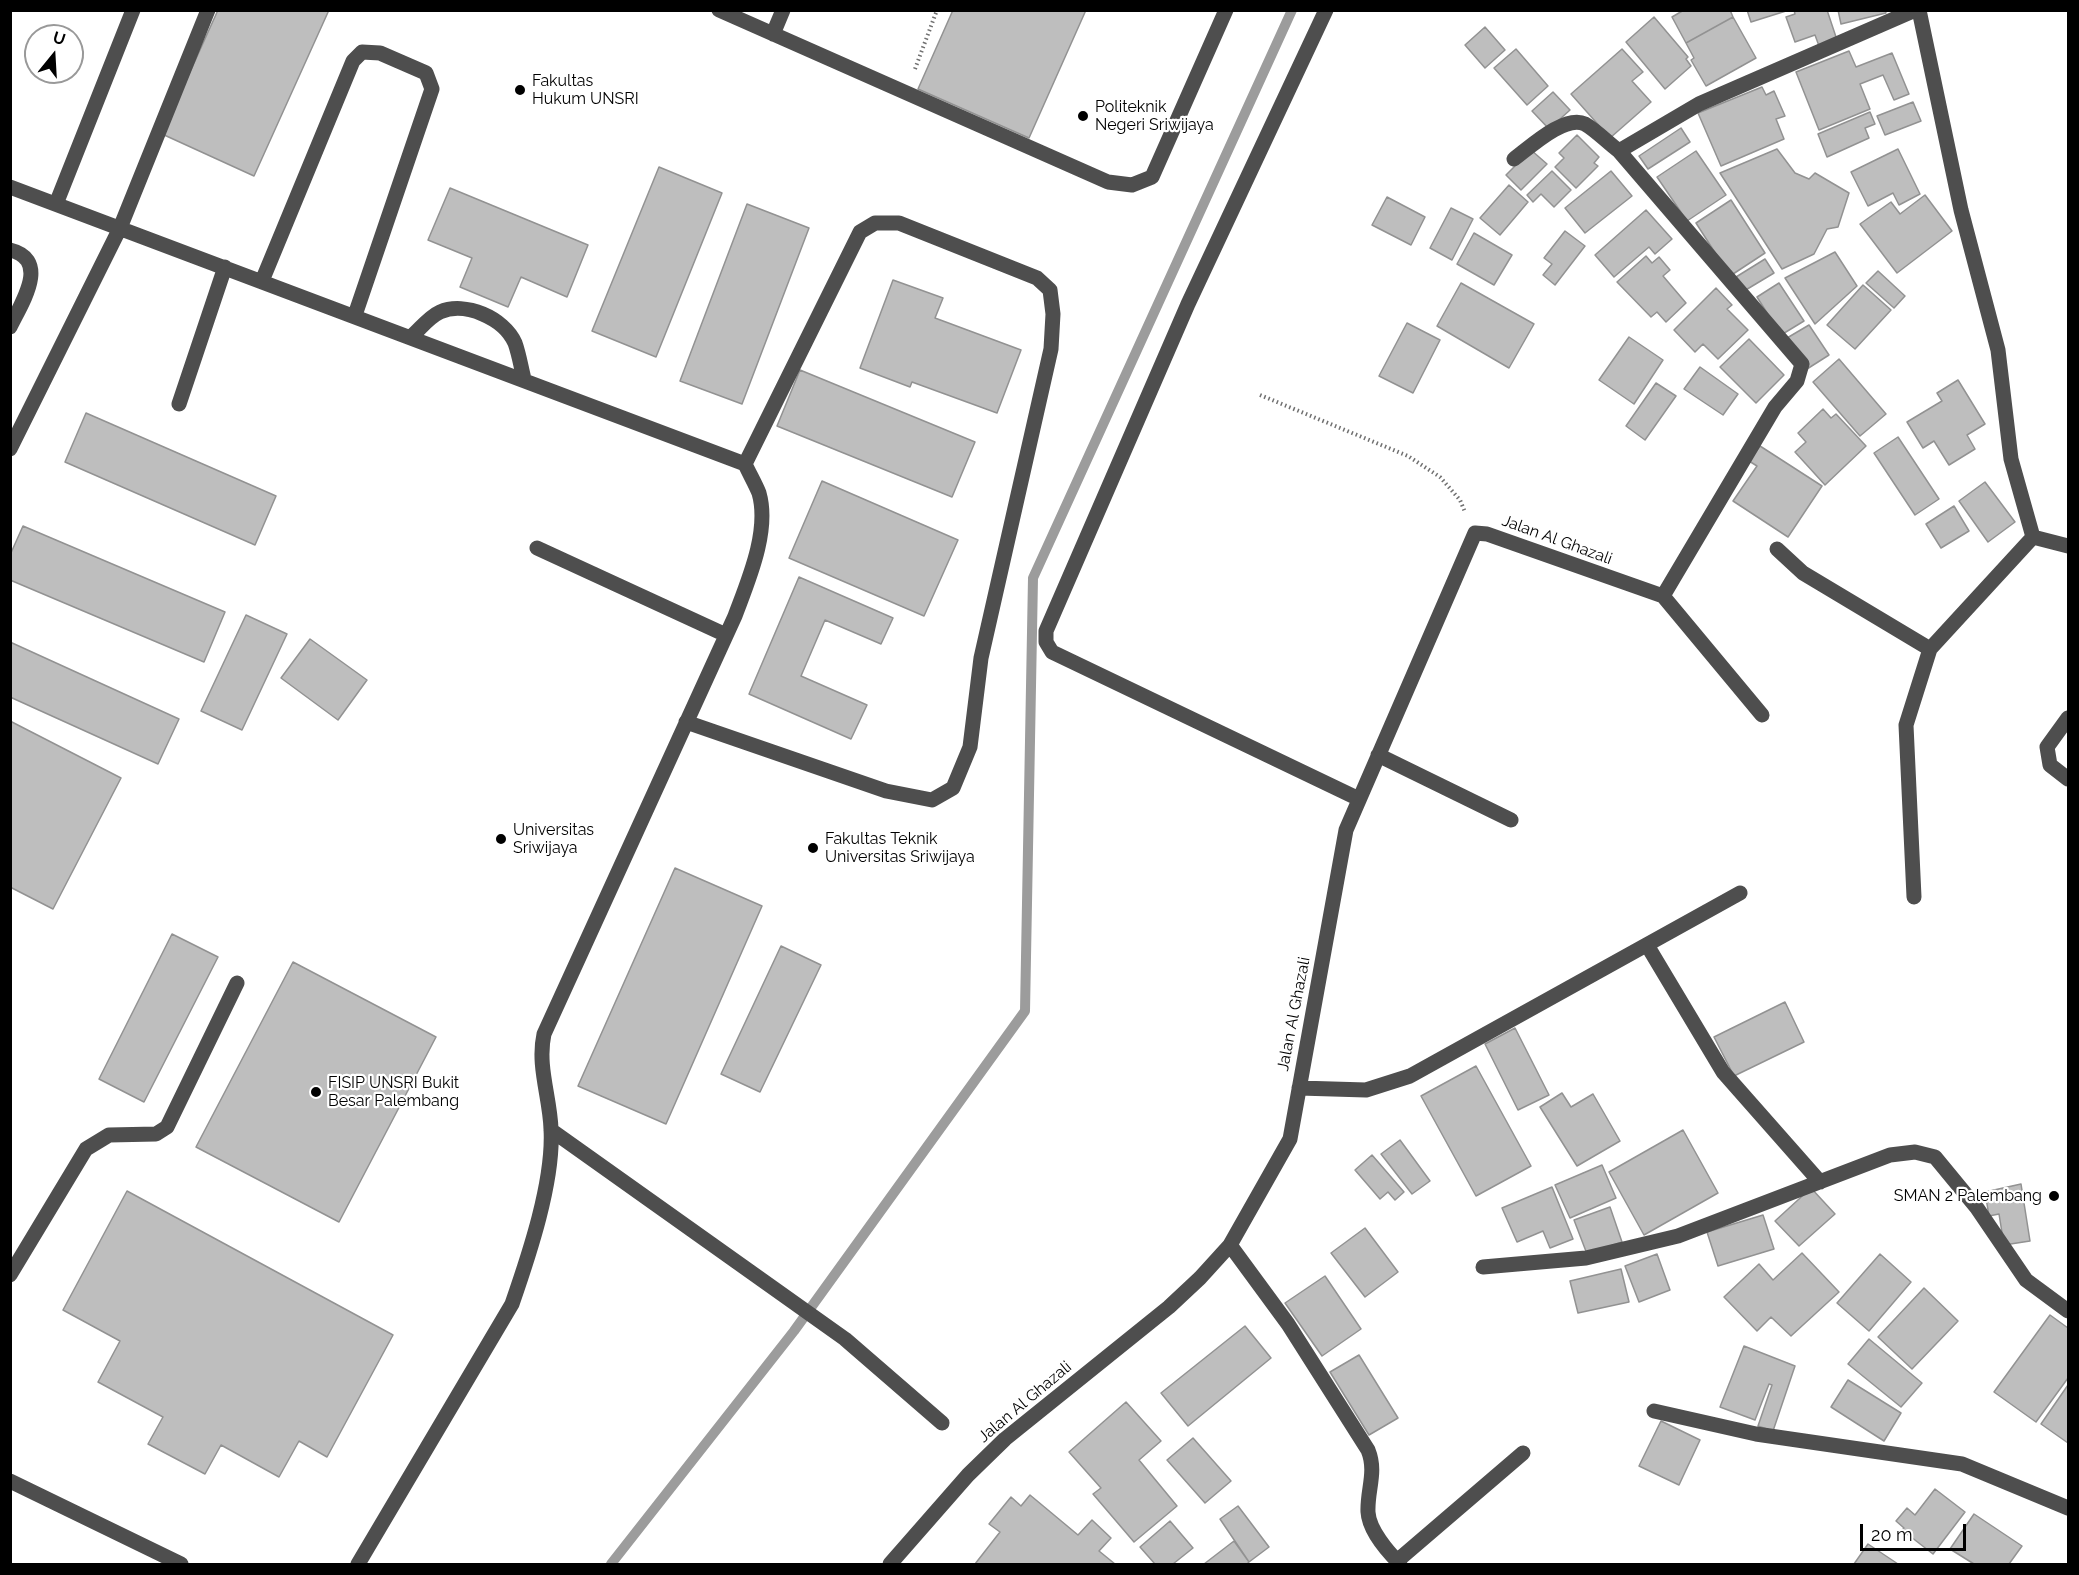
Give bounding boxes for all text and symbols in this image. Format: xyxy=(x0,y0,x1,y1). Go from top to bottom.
north arrow xyxy=(24,24,84,84)
text: U xyxy=(50,27,68,49)
place label: Fakultas Hukum UNSRI xyxy=(532,71,639,109)
marker: Fakultas Hukum UNSRI xyxy=(513,83,527,97)
place label: Politeknik Negeri Sriwijaya xyxy=(1095,97,1214,135)
marker: Politeknik Negeri Sriwijaya xyxy=(1076,109,1090,123)
street label: Jalan Al Ghazali xyxy=(1499,511,1615,569)
place label: Universitas Sriwijaya xyxy=(513,820,594,858)
place label: Fakultas Teknik Universitas Sriwijaya xyxy=(825,829,975,867)
marker: Universitas Sriwijaya xyxy=(494,832,508,846)
marker: Fakultas Teknik Universitas Sriwijaya xyxy=(806,841,820,855)
street label: Jalan Al Ghazali xyxy=(1274,955,1314,1073)
place label: FISIP UNSRI Bukit Besar Palembang xyxy=(328,1073,459,1111)
marker: FISIP UNSRI Bukit Besar Palembang xyxy=(309,1085,323,1099)
place label: SMAN 2 Palembang xyxy=(1894,1186,2042,1206)
marker: SMAN 2 Palembang xyxy=(2047,1189,2061,1203)
street label: Jalan Al Ghazali xyxy=(974,1357,1076,1447)
scale bar xyxy=(1863,1512,1970,1550)
text: 20 m xyxy=(1871,1524,1913,1545)

